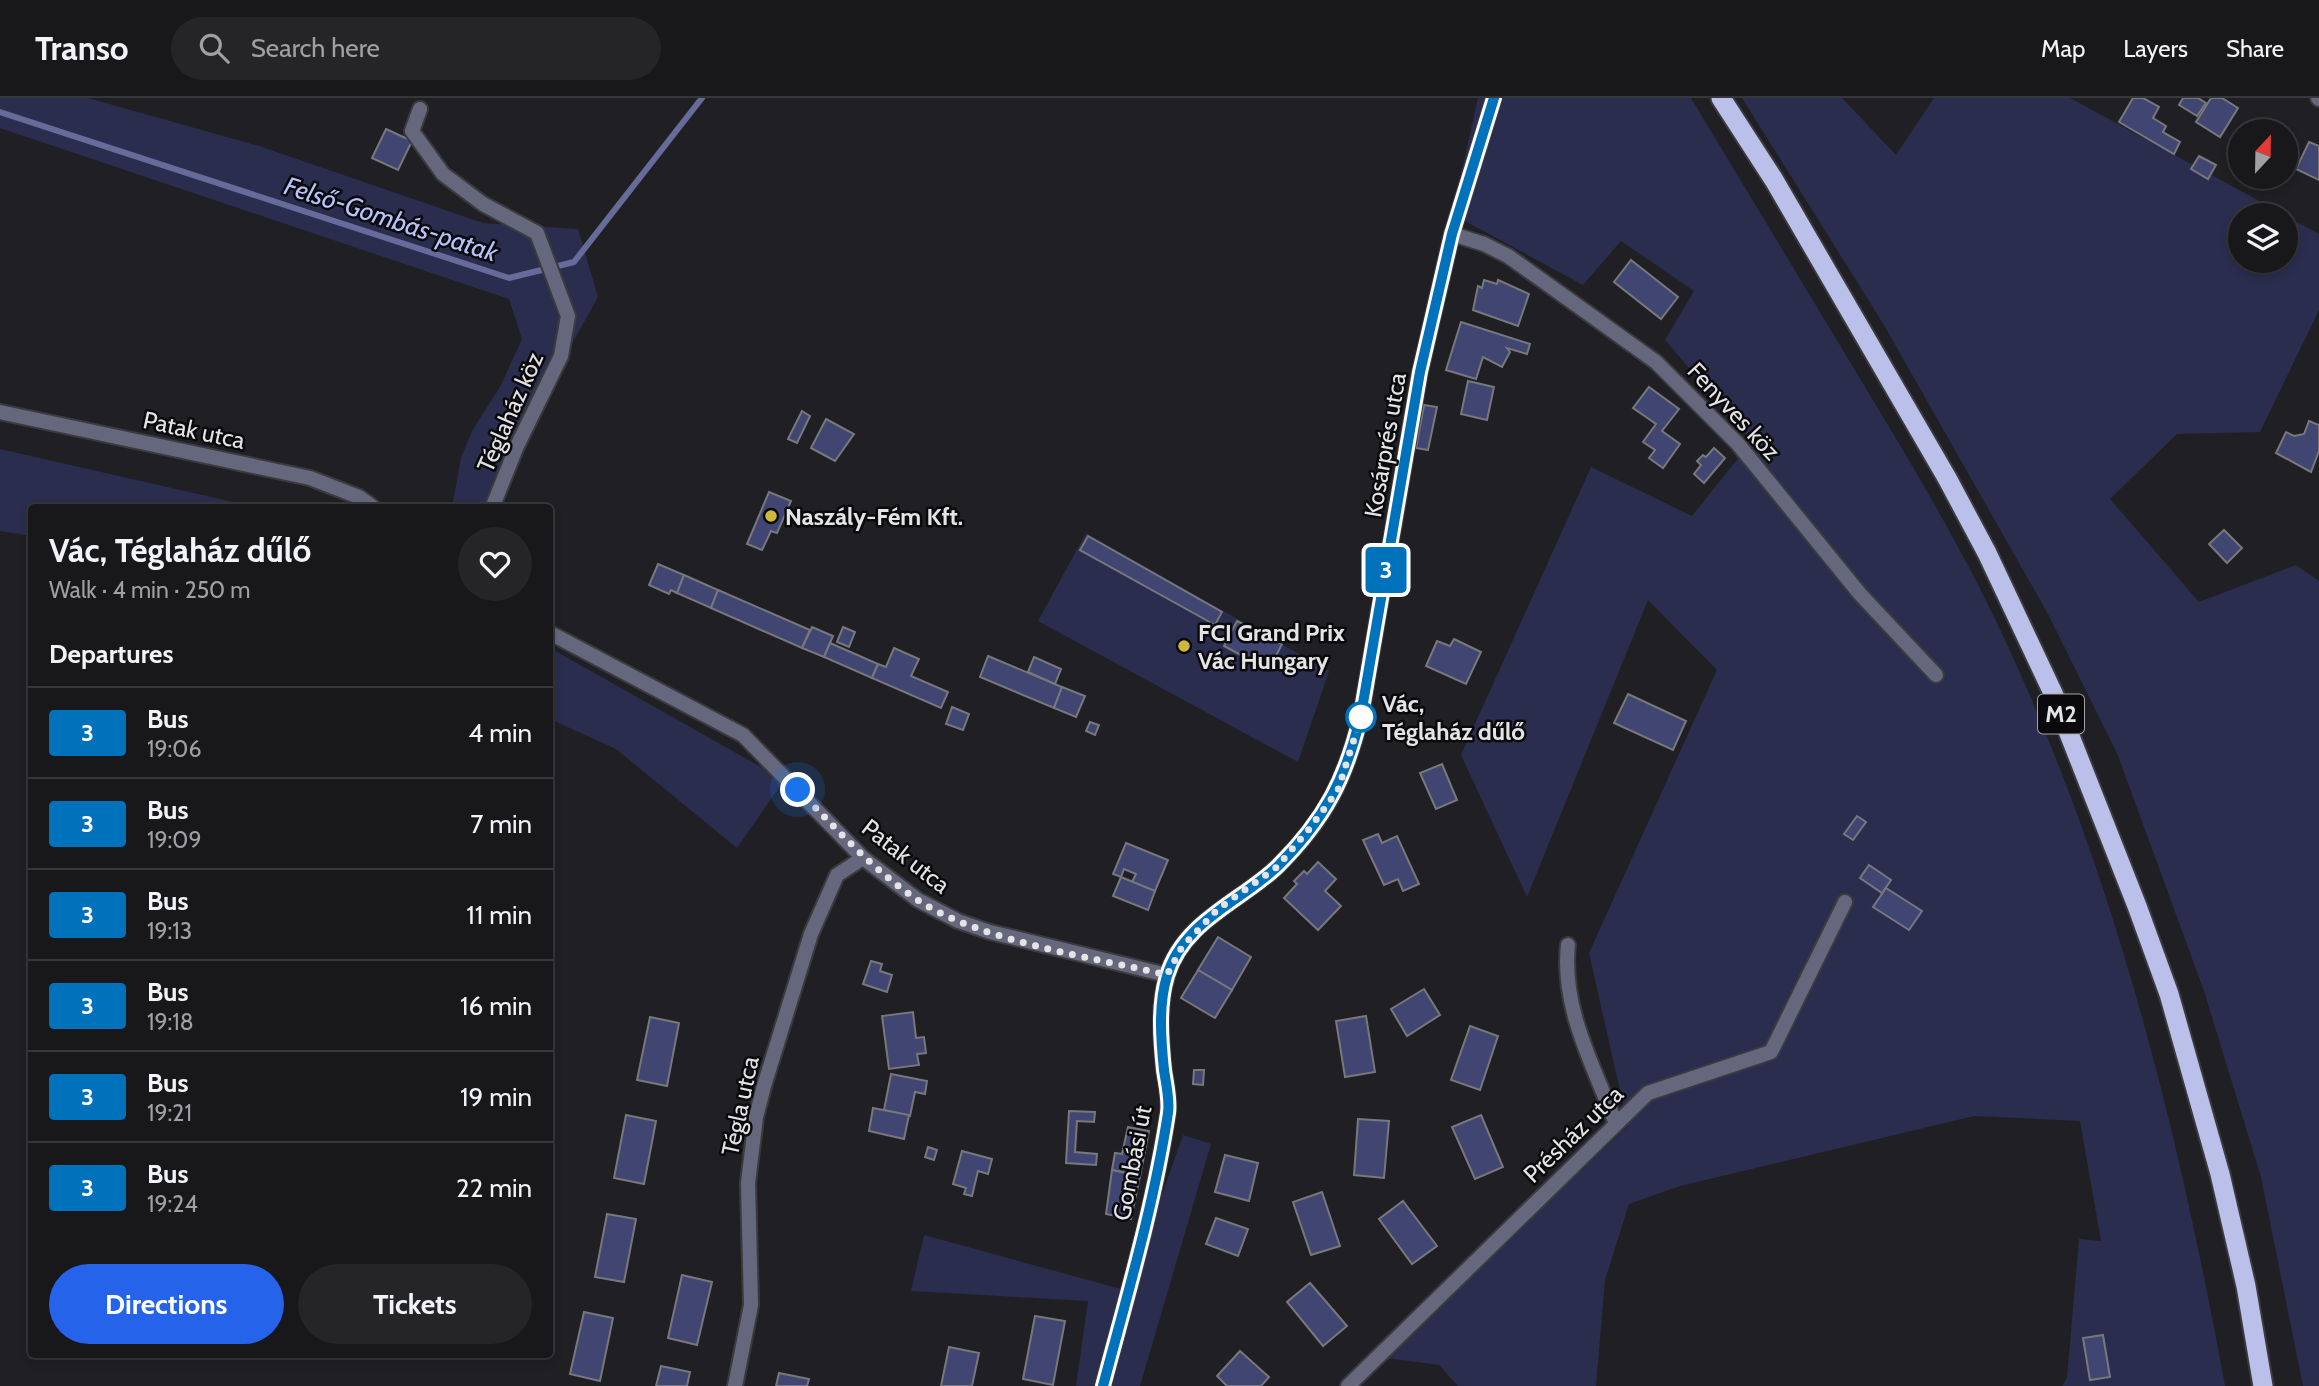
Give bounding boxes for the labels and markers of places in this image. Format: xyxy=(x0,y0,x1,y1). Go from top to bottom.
place label: Naszály-Fém Kft. xyxy=(785,502,963,531)
marker: Naszály-Fém Kft. xyxy=(763,508,779,524)
place label: FCI Grand Prix Vác Hungary xyxy=(1198,618,1345,675)
marker: FCI Grand Prix Vác Hungary xyxy=(1176,638,1192,654)
place label: Vác, Téglaház dűlő xyxy=(1382,689,1525,746)
marker: Vác, Téglaház dűlő xyxy=(1346,702,1376,732)

